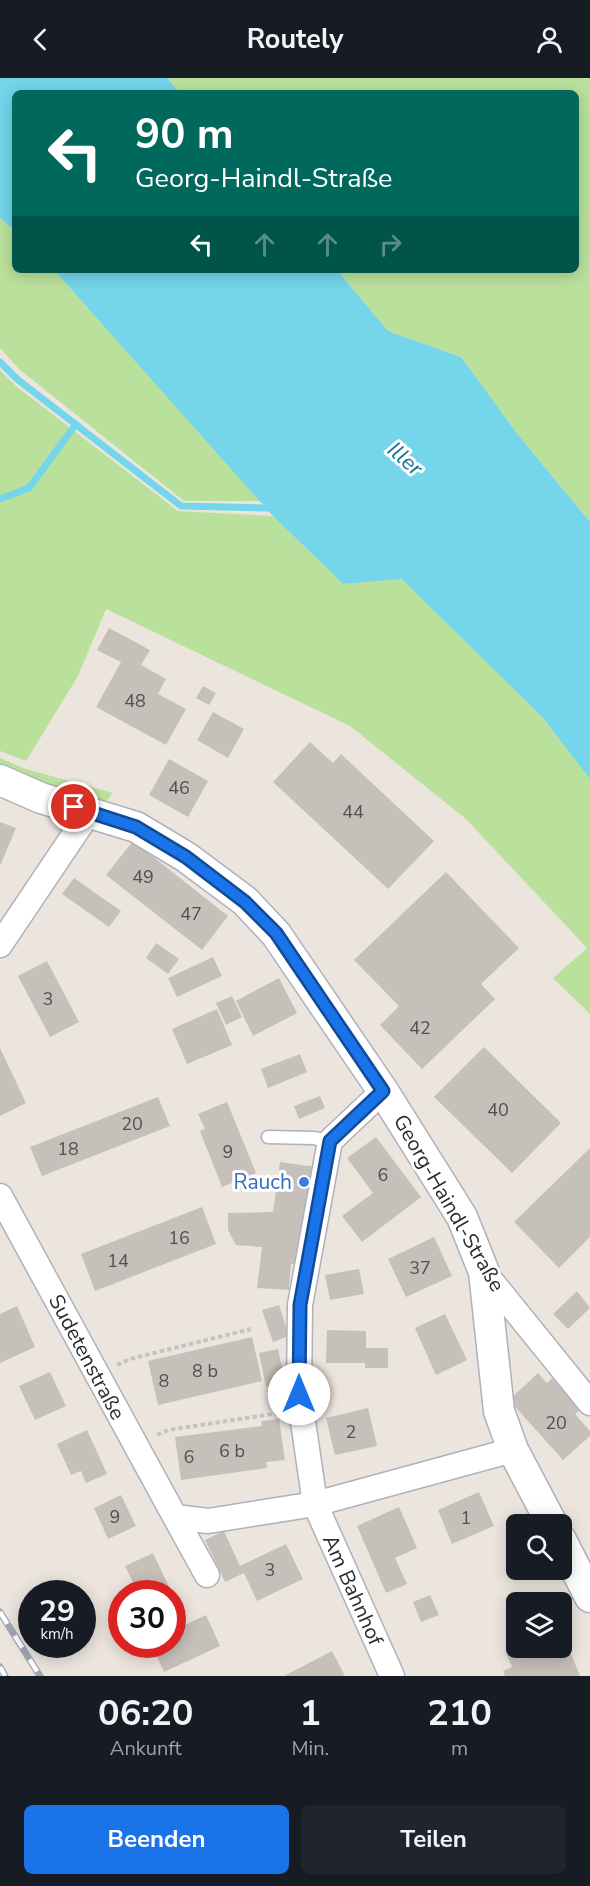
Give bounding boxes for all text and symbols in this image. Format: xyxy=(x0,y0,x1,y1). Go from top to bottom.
text: Routely xyxy=(247,21,343,58)
icon: back xyxy=(24,23,57,56)
icon: person xyxy=(533,23,566,56)
text: 90 m xyxy=(135,106,234,163)
icon: left xyxy=(36,114,114,192)
text: Georg-Haindl-Straße xyxy=(135,160,392,197)
icon: left xyxy=(185,228,218,261)
icon: ahead xyxy=(248,228,281,261)
icon: ahead xyxy=(311,228,344,261)
icon: right xyxy=(374,228,407,261)
water label: Iller xyxy=(381,435,430,484)
house number: 48 xyxy=(124,689,146,713)
house number: 46 xyxy=(168,776,190,800)
pin xyxy=(48,781,99,832)
icon: arrive xyxy=(57,790,90,823)
house number: 44 xyxy=(342,800,364,824)
house number: 49 xyxy=(132,865,154,889)
house number: 47 xyxy=(180,902,202,926)
house number: 3 xyxy=(43,987,53,1011)
house number: 42 xyxy=(409,1016,431,1040)
house number: 40 xyxy=(487,1098,509,1122)
street label: Georg-Haindl-Straße xyxy=(387,1109,511,1297)
house number: 20 xyxy=(121,1112,143,1136)
house number: 18 xyxy=(57,1137,79,1161)
house number: 9 xyxy=(223,1140,233,1164)
house number: 6 xyxy=(378,1163,388,1187)
place label: Rauch xyxy=(233,1168,292,1196)
marker: Rauch xyxy=(297,1175,311,1189)
house number: 16 xyxy=(168,1226,190,1250)
house number: 14 xyxy=(107,1249,129,1273)
house number: 37 xyxy=(409,1256,431,1280)
street label: Sudetenstraße xyxy=(42,1289,132,1425)
house number: 8 b xyxy=(192,1359,218,1383)
position arrow xyxy=(267,1362,331,1426)
house number: 8 xyxy=(159,1369,169,1393)
house number: 20 xyxy=(545,1411,567,1435)
house number: 2 xyxy=(346,1420,356,1444)
house number: 6 b xyxy=(219,1439,245,1463)
house number: 6 xyxy=(184,1445,194,1469)
house number: 9 xyxy=(110,1505,120,1529)
house number: 1 xyxy=(461,1506,471,1530)
map controls xyxy=(506,1514,572,1658)
button: search xyxy=(506,1514,572,1580)
street label: Am Bahnhof xyxy=(316,1530,390,1651)
house number: 3 xyxy=(265,1558,275,1582)
speed limit sign: 30 xyxy=(108,1580,186,1658)
text: 29 xyxy=(39,1591,75,1632)
button: layers xyxy=(506,1592,572,1658)
text: km/h xyxy=(40,1624,74,1644)
text: 06:20 xyxy=(98,1689,193,1738)
text: 1 xyxy=(299,1689,321,1738)
text: 210 xyxy=(427,1689,492,1738)
text: Ankunft xyxy=(110,1735,182,1762)
text: Min. xyxy=(291,1735,329,1762)
text: m xyxy=(451,1735,468,1762)
button: Beenden xyxy=(24,1805,289,1874)
button: Teilen xyxy=(301,1805,566,1874)

